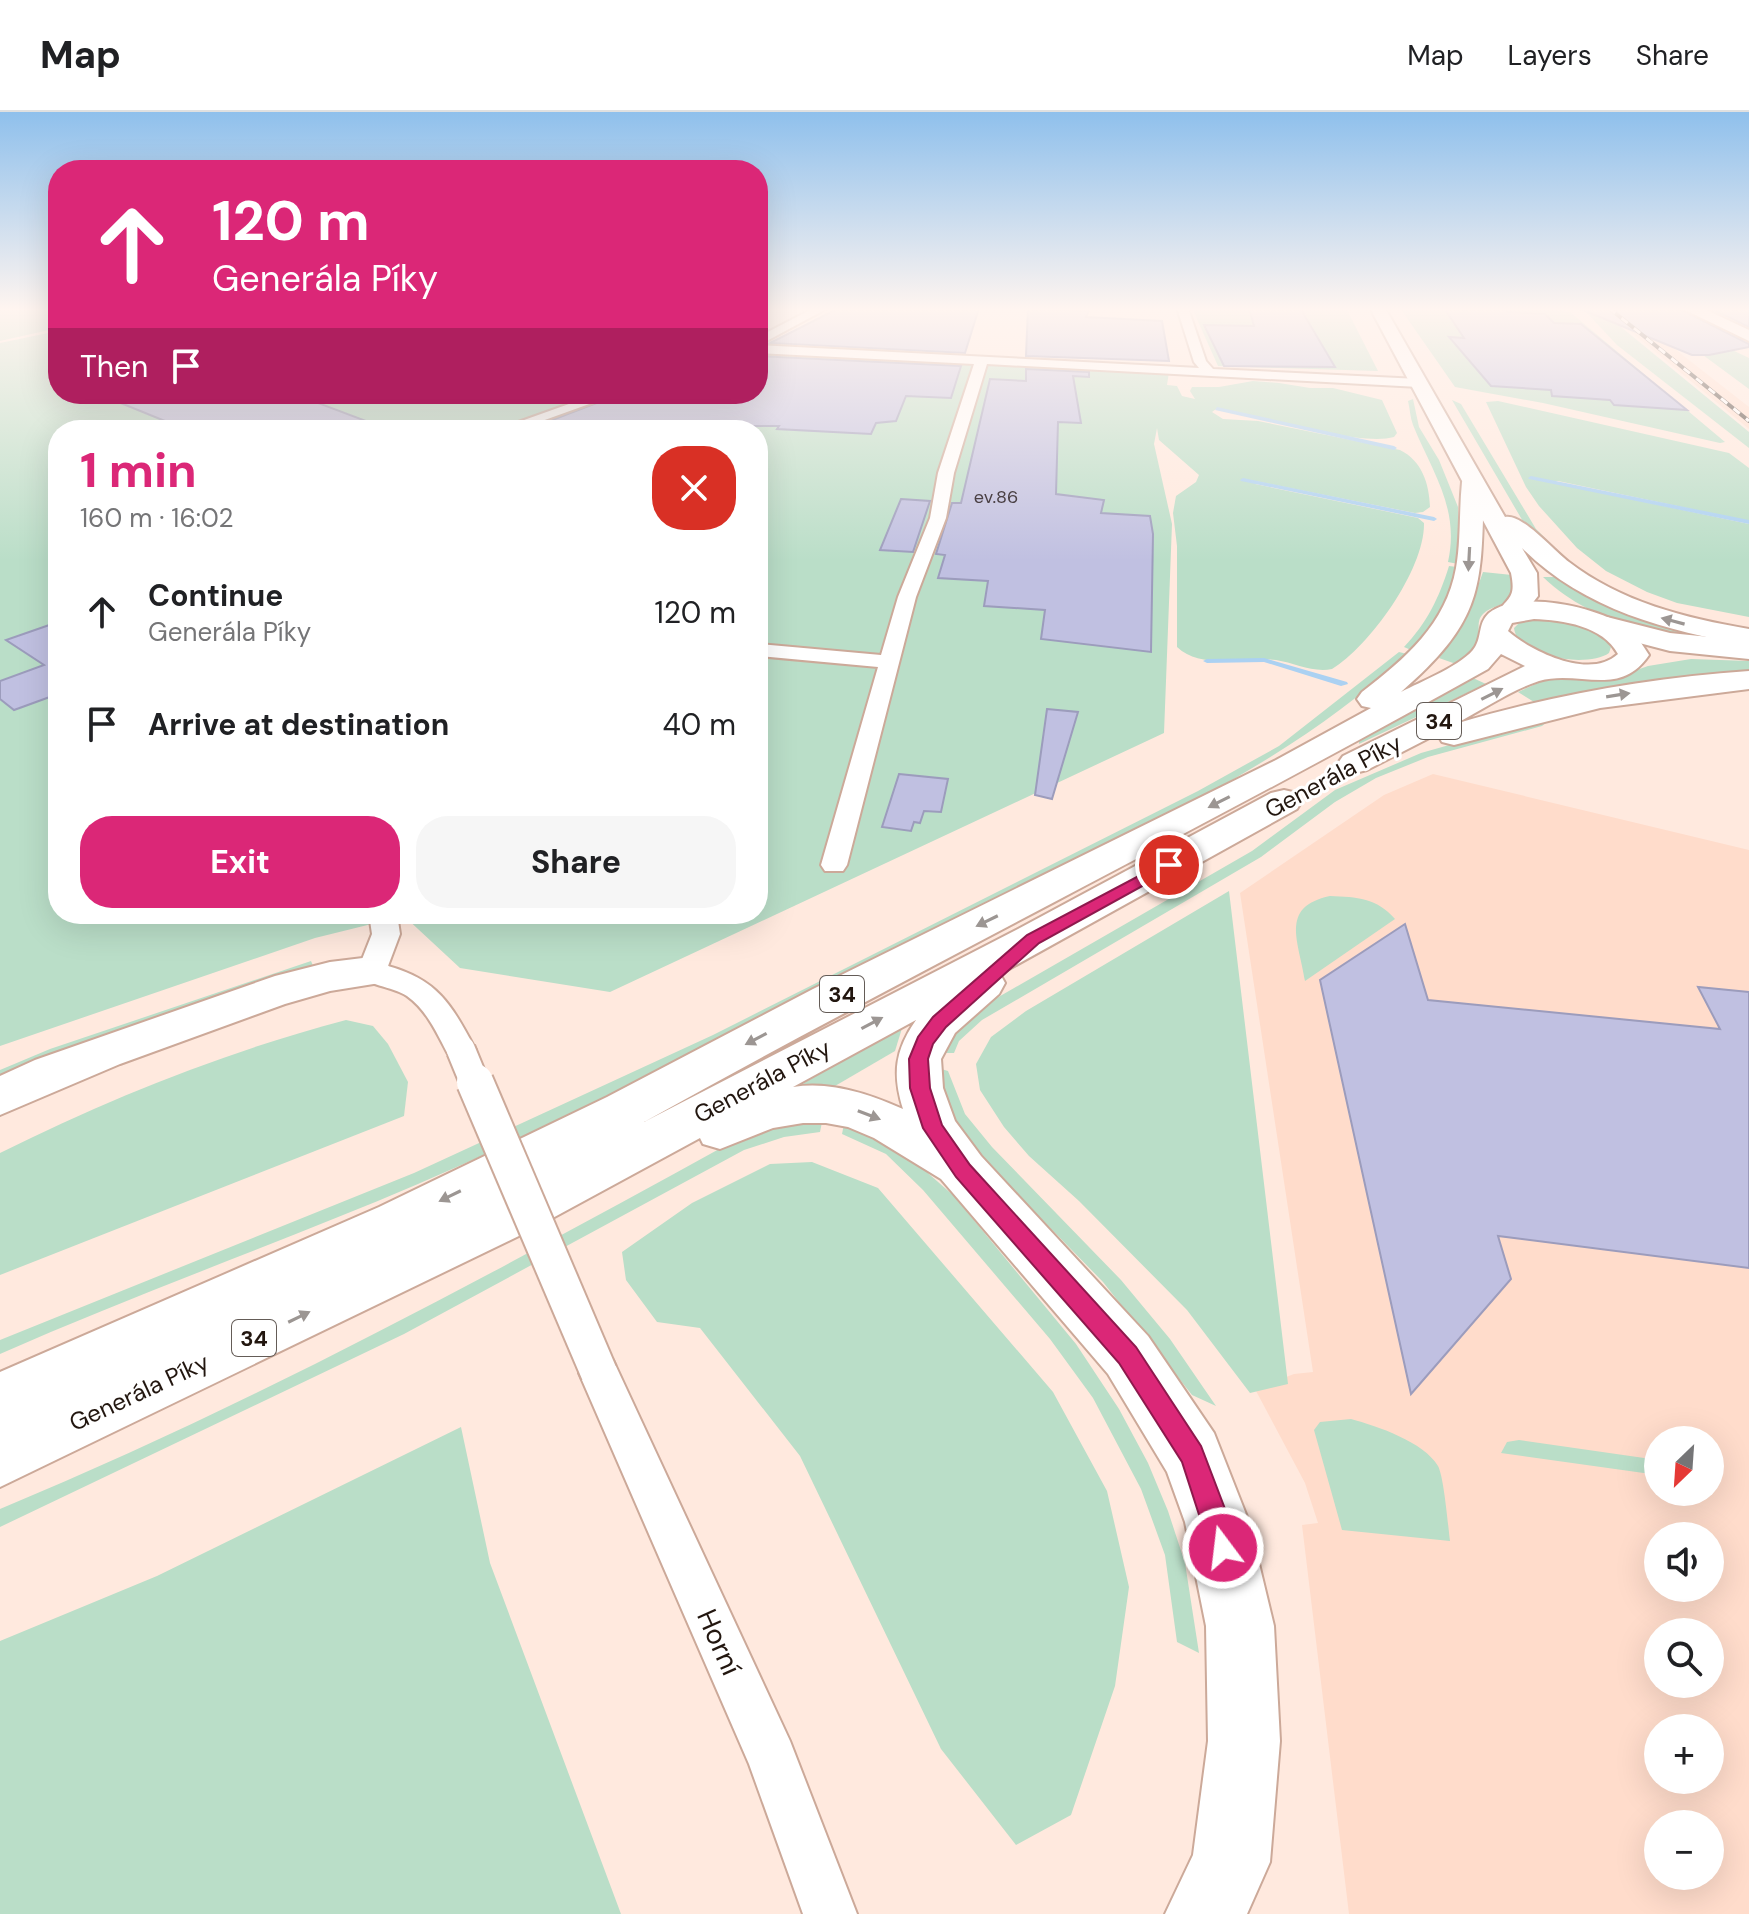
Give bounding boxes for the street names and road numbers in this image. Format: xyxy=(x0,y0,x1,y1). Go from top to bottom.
road number: 34 xyxy=(1417,703,1461,739)
street label: Generála Píky xyxy=(1259,727,1407,825)
road number: 34 xyxy=(820,976,864,1012)
street label: Generála Píky xyxy=(688,1032,836,1130)
road number: 34 xyxy=(232,1320,276,1356)
street label: Generála Píky xyxy=(64,1346,214,1438)
street label: Horní xyxy=(688,1603,750,1681)

